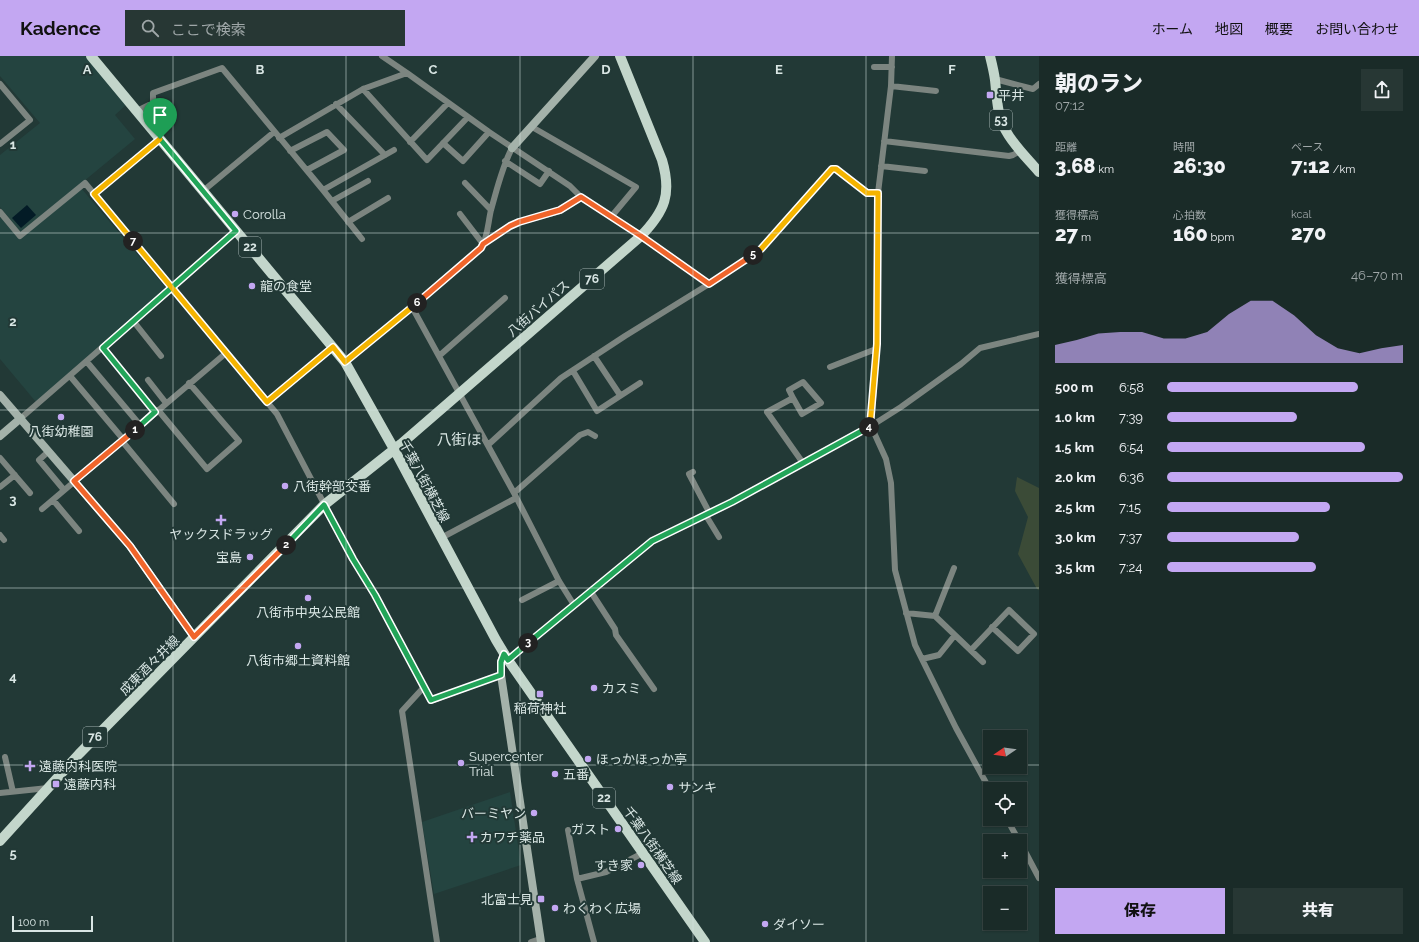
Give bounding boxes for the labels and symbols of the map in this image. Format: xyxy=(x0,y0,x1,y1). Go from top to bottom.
text: A xyxy=(83,62,92,77)
text: B xyxy=(256,62,265,77)
text: C xyxy=(429,62,438,77)
text: D xyxy=(601,62,611,77)
text: E xyxy=(775,62,783,77)
text: F xyxy=(948,62,956,77)
place label: 平井 xyxy=(998,88,1024,103)
marker: 平井 xyxy=(985,90,995,100)
pin xyxy=(143,98,177,139)
road number: 53 xyxy=(990,110,1012,130)
text: 1 xyxy=(10,137,17,152)
place label: Corolla xyxy=(243,207,286,222)
marker: Corolla xyxy=(230,209,240,219)
pin: 7 xyxy=(123,231,143,251)
road number: 22 xyxy=(239,237,261,257)
pin: 5 xyxy=(743,245,763,265)
road number: 76 xyxy=(580,269,604,289)
street label: 八街バイパス xyxy=(504,277,573,340)
place label: 龍の食堂 xyxy=(260,279,312,294)
marker: 龍の食堂 xyxy=(247,281,257,291)
pin: 6 xyxy=(407,293,427,313)
text: 2 xyxy=(9,314,17,329)
marker: 八街幼稚園 xyxy=(56,412,66,422)
pin: 4 xyxy=(859,417,879,437)
pin: 1 xyxy=(125,420,145,440)
place label: 八街幼稚園 xyxy=(28,424,94,439)
district label: 八街ほ xyxy=(436,431,482,449)
street label: 千葉八街横芝線 xyxy=(397,438,453,525)
place label: 八街幹部交番 xyxy=(293,479,371,494)
marker: 八街幹部交番 xyxy=(280,481,290,491)
text: 3 xyxy=(9,492,17,507)
marker: ヤックスドラッグ xyxy=(216,515,226,525)
place label: ヤックスドラッグ xyxy=(169,527,273,542)
pin: 2 xyxy=(276,535,296,555)
place label: 宝島 xyxy=(216,550,242,565)
marker: 宝島 xyxy=(245,552,255,562)
marker: 八街市中央公民館 xyxy=(303,593,313,603)
place label: 八街市中央公民館 xyxy=(256,605,360,620)
street label: 成東酒々井線 xyxy=(116,632,182,698)
pin: 3 xyxy=(518,633,538,653)
marker: 八街市郷土資料館 xyxy=(293,641,303,651)
place label: 八街市郷土資料館 xyxy=(246,653,350,668)
text: 4 xyxy=(9,669,17,684)
place label: カスミ xyxy=(602,681,641,696)
marker: カスミ xyxy=(589,683,599,693)
marker: 稲荷神社 xyxy=(535,689,545,699)
place label: 稲荷神社 xyxy=(514,701,566,716)
road number: 76 xyxy=(83,727,107,747)
north arrow xyxy=(983,730,1027,774)
place label: Supercenter Trial xyxy=(469,749,544,779)
place label: ほっかほっか亭 xyxy=(596,752,687,767)
marker: ほっかほっか亭 xyxy=(583,754,593,764)
marker: Supercenter Trial xyxy=(456,758,466,768)
place label: 遠藤内科医院 xyxy=(39,759,117,774)
marker: 遠藤内科医院 xyxy=(24,760,36,772)
place label: 五番 xyxy=(563,767,589,782)
marker: 五番 xyxy=(550,769,560,779)
place label: 遠藤内科 xyxy=(64,777,116,792)
marker: 遠藤内科 xyxy=(51,779,61,789)
place label: サンキ xyxy=(678,780,717,795)
marker: サンキ xyxy=(665,782,675,792)
road number: 22 xyxy=(593,788,615,808)
street label: 千葉八街横芝線 xyxy=(620,804,685,887)
place label: バーミヤン xyxy=(461,806,526,821)
marker: バーミヤン xyxy=(529,808,539,818)
place label: ガスト xyxy=(571,822,610,837)
marker: ガスト xyxy=(613,824,623,834)
place label: カワチ薬品 xyxy=(480,830,545,845)
marker: カワチ薬品 xyxy=(467,832,477,842)
text: 5 xyxy=(9,846,17,861)
place label: すき家 xyxy=(594,858,633,873)
marker: すき家 xyxy=(636,860,646,870)
place label: 北富士見 xyxy=(481,892,533,907)
marker: 北富士見 xyxy=(536,894,546,904)
place label: わくわく広場 xyxy=(563,901,641,916)
marker: わくわく広場 xyxy=(550,903,560,913)
scale bar xyxy=(12,914,93,933)
place label: ダイソー xyxy=(773,917,825,932)
marker: ダイソー xyxy=(760,919,770,929)

